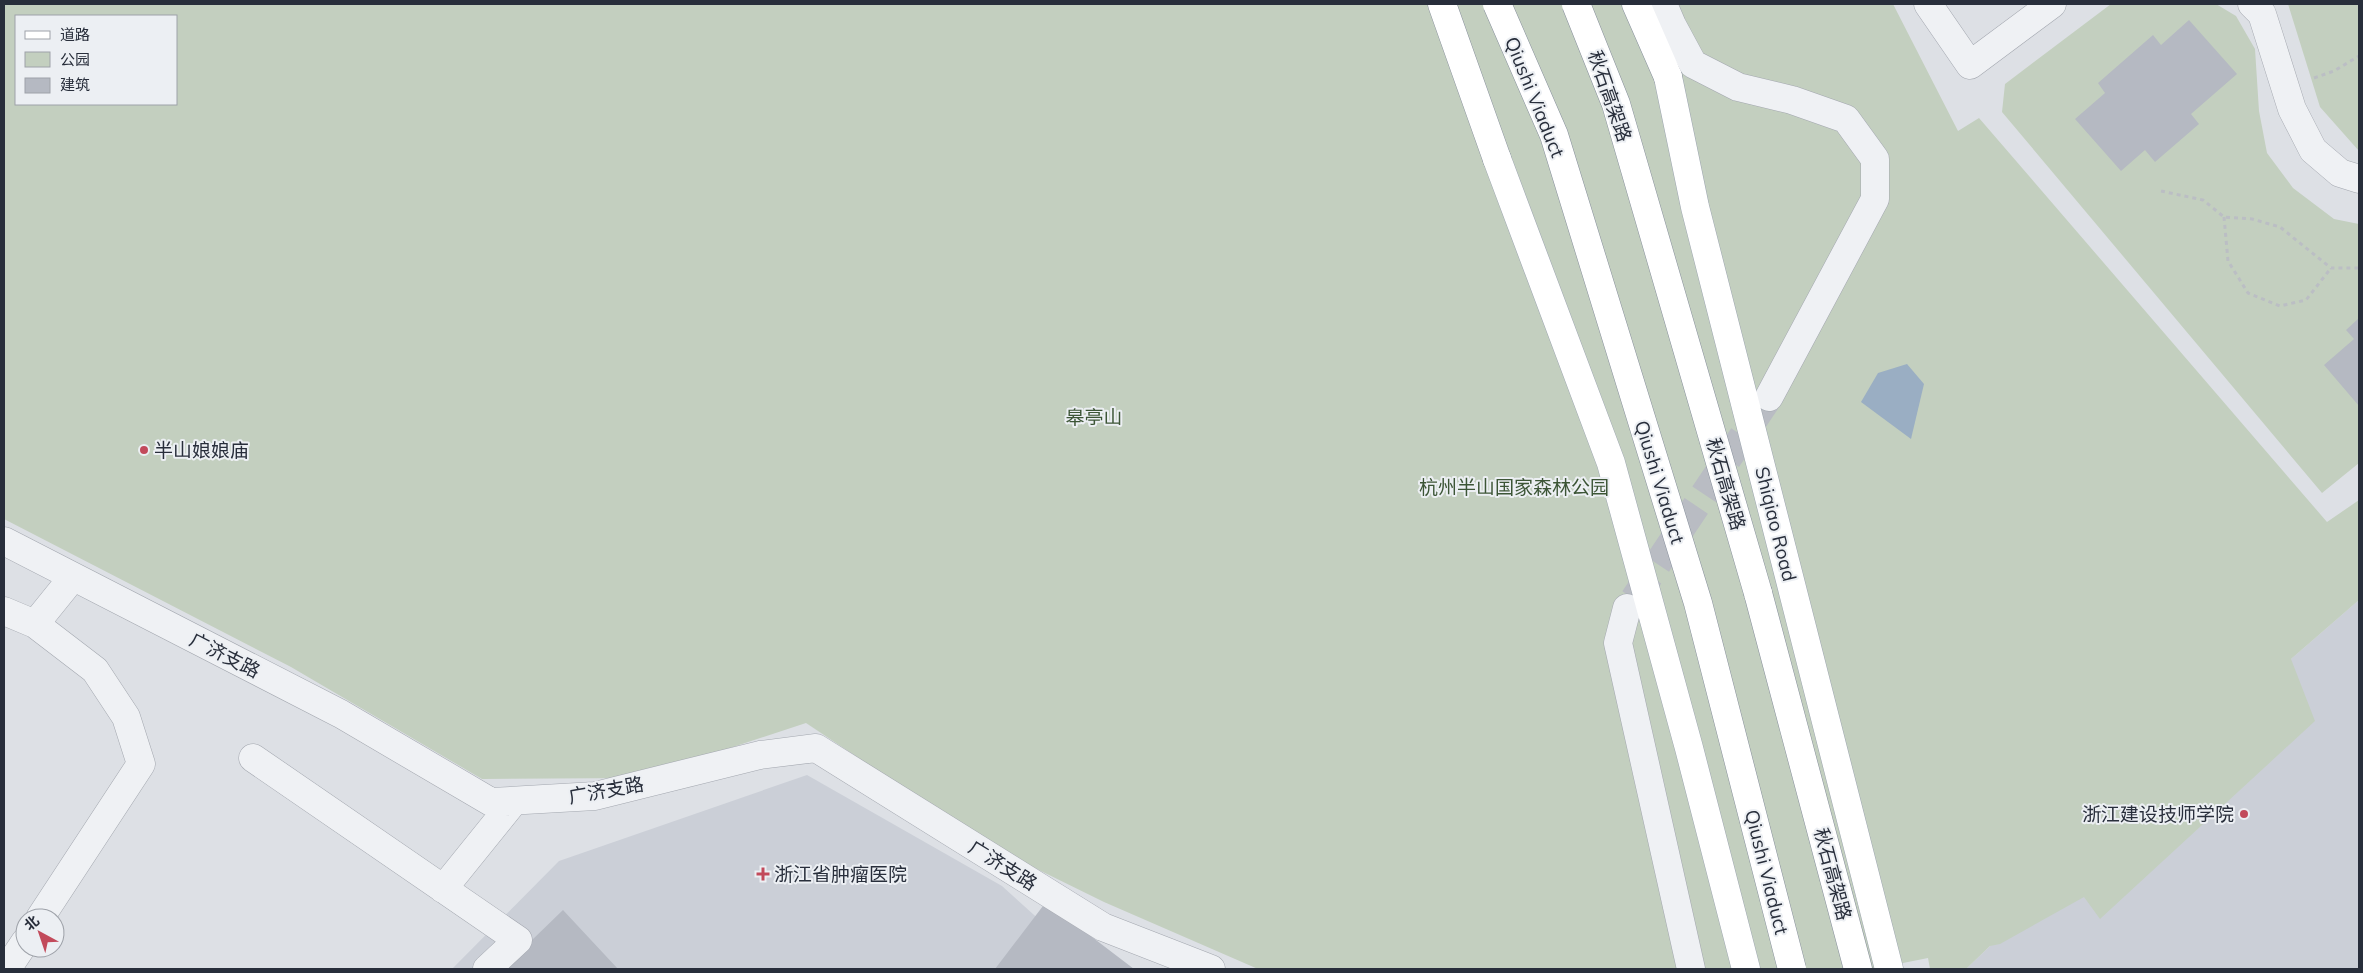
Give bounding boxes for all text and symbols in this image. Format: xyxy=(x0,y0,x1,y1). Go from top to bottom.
legend xyxy=(15,15,178,105)
text: 道路 xyxy=(60,25,90,44)
street label: Qiushi Viaduct xyxy=(1500,33,1570,161)
street label: 秋石高架路 xyxy=(1583,47,1637,145)
text: 公园 xyxy=(60,50,90,69)
text: 建筑 xyxy=(60,75,90,94)
park label: 皋亭山 xyxy=(1065,405,1123,429)
street label: Qiushi Viaduct xyxy=(1630,417,1690,547)
street label: 秋石高架路 xyxy=(1701,435,1751,533)
place label: 半山娘娘庙 xyxy=(154,438,249,462)
marker: 半山娘娘庙 xyxy=(138,444,150,456)
street label: Shiqiao Road xyxy=(1750,464,1802,584)
park label: 杭州半山国家森林公园 xyxy=(1419,475,1609,499)
street label: 广济支路 xyxy=(186,627,264,683)
street label: 广济支路 xyxy=(566,772,646,808)
place label: 浙江建设技师学院 xyxy=(2082,802,2234,826)
street label: Qiushi Viaduct xyxy=(1740,807,1794,937)
marker: 浙江建设技师学院 xyxy=(2238,808,2250,820)
street label: 秋石高架路 xyxy=(1809,825,1857,923)
street label: 广济支路 xyxy=(964,835,1042,895)
place label: 浙江省肿瘤医院 xyxy=(774,862,907,886)
marker: 浙江省肿瘤医院 xyxy=(756,867,770,881)
north arrow xyxy=(15,908,65,958)
text: 北 xyxy=(20,912,43,934)

